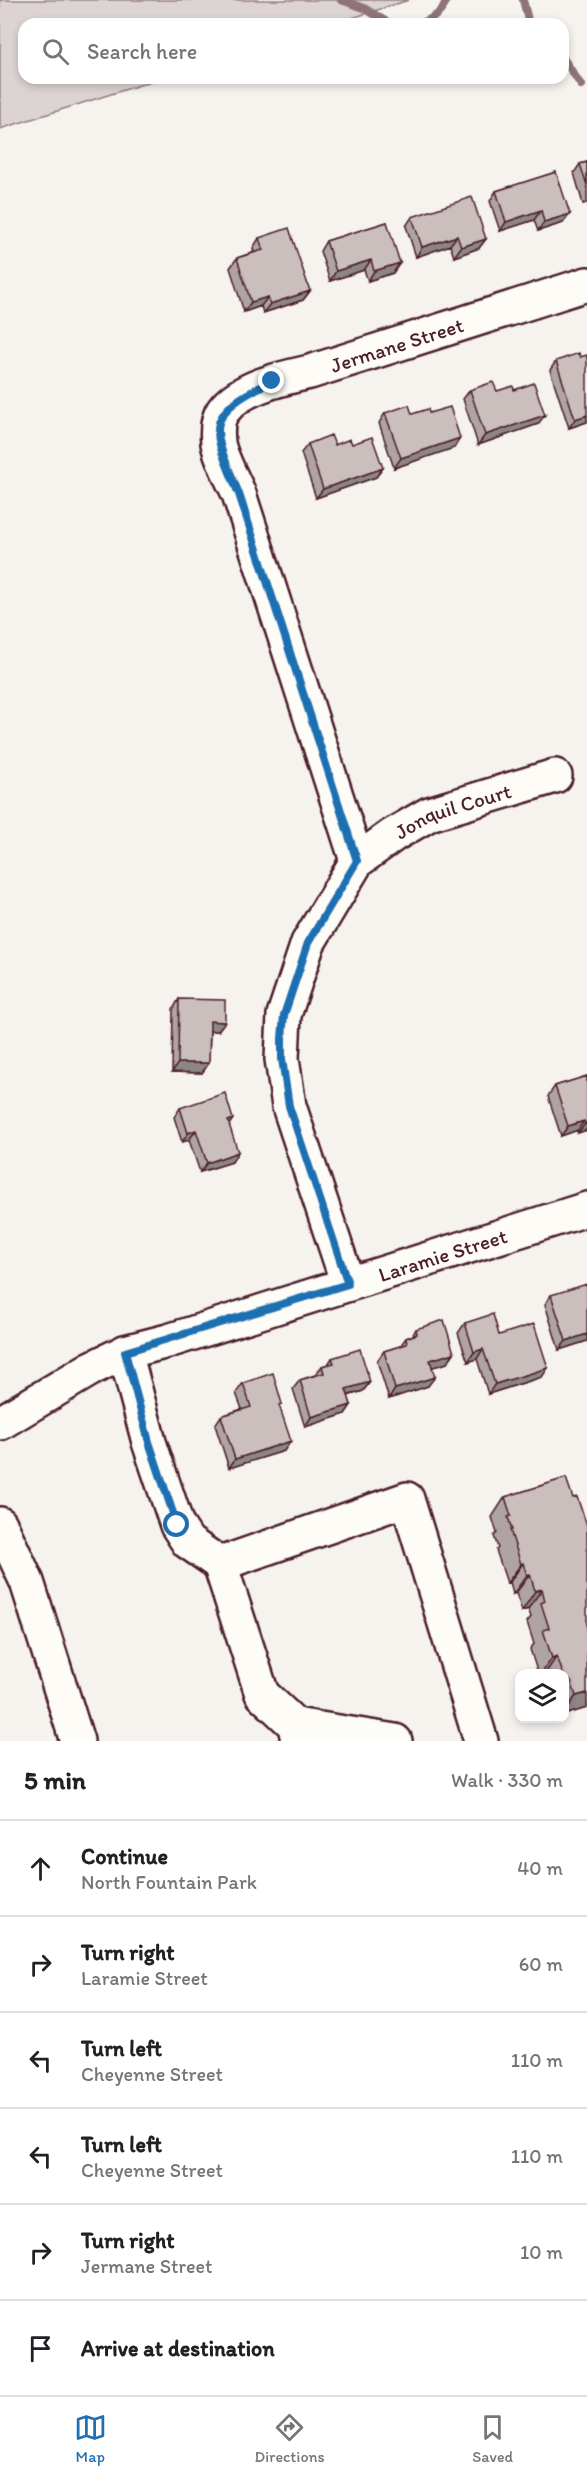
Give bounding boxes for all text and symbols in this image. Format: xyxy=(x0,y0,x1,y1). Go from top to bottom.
search box xyxy=(18,18,569,84)
icon: search xyxy=(39,35,72,68)
text: Search here xyxy=(87,38,197,65)
street label: Jermane Street xyxy=(327,312,466,377)
route end xyxy=(258,367,284,393)
street label: Jonquil Court xyxy=(390,778,514,844)
street label: Laramie Street xyxy=(375,1223,510,1286)
route start xyxy=(163,1511,189,1537)
map controls xyxy=(515,1669,569,1723)
button: layers xyxy=(515,1669,569,1723)
text: 5 min xyxy=(24,1764,86,1796)
text: Walk · 330 m xyxy=(451,1768,563,1792)
text: Continue xyxy=(81,1843,168,1870)
icon: ahead xyxy=(24,1852,57,1885)
text: 40 m xyxy=(517,1856,563,1880)
text: North Fountain Park xyxy=(81,1870,257,1894)
text: Turn right xyxy=(81,1939,175,1966)
icon: right xyxy=(24,1948,57,1981)
text: 60 m xyxy=(519,1952,563,1976)
text: Laramie Street xyxy=(81,1966,208,1990)
text: Turn left xyxy=(81,2035,162,2062)
icon: left xyxy=(24,2044,57,2077)
text: 110 m xyxy=(511,2048,563,2072)
text: Cheyenne Street xyxy=(81,2062,223,2086)
text: Turn left xyxy=(81,2131,162,2158)
icon: left xyxy=(24,2140,57,2173)
text: 110 m xyxy=(511,2144,563,2168)
text: Cheyenne Street xyxy=(81,2158,223,2182)
text: Turn right xyxy=(81,2227,175,2254)
icon: right xyxy=(24,2236,57,2269)
text: 10 m xyxy=(520,2240,563,2264)
text: Jermane Street xyxy=(81,2254,213,2278)
icon: arrive xyxy=(24,2332,57,2365)
text: Arrive at destination xyxy=(81,2335,275,2362)
tab: Map xyxy=(74,2411,107,2466)
tab: Directions xyxy=(254,2411,325,2466)
tab: Saved xyxy=(472,2411,513,2466)

